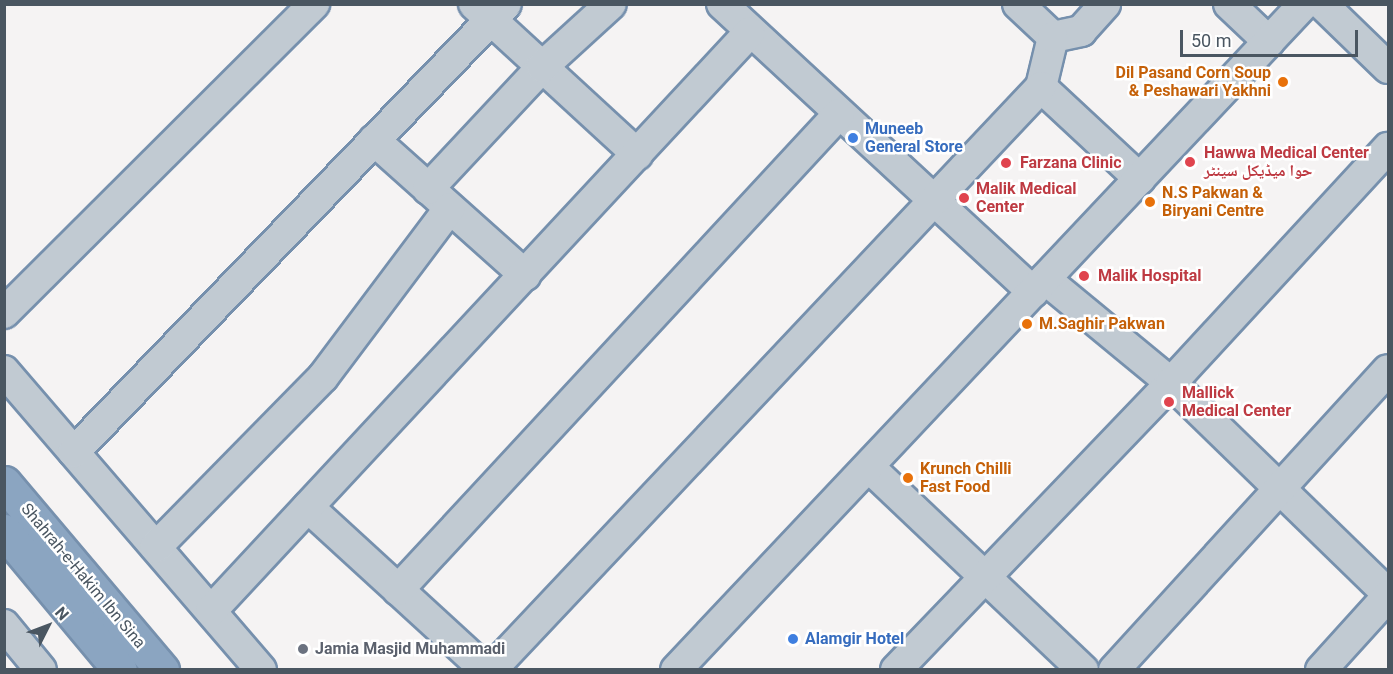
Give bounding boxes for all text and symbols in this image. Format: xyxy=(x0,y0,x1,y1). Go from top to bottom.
scale bar xyxy=(1183,18,1362,56)
text: 50 m xyxy=(1191,30,1231,51)
place label: Dil Pasand Corn Soup & Peshawari Yakhni xyxy=(1115,63,1271,101)
marker: Dil Pasand Corn Soup & Peshawari Yakhni xyxy=(1276,75,1290,89)
place label: Muneeb General Store xyxy=(865,119,963,157)
marker: Muneeb General Store xyxy=(846,131,860,145)
place label: Hawwa Medical Center حوا میڈیکل سینٹر xyxy=(1204,143,1369,181)
place label: Farzana Clinic xyxy=(1020,153,1122,173)
marker: Hawwa Medical Center حوا میڈیکل سینٹر xyxy=(1181,153,1199,171)
marker: Farzana Clinic xyxy=(997,154,1015,172)
place label: Malik Medical Center xyxy=(976,179,1077,217)
place label: N.S Pakwan & Biryani Centre xyxy=(1162,183,1264,221)
marker: Malik Medical Center xyxy=(957,191,971,205)
marker: N.S Pakwan & Biryani Centre xyxy=(1143,195,1157,209)
place label: Malik Hospital xyxy=(1098,266,1202,286)
marker: Malik Hospital xyxy=(1075,267,1093,285)
place label: M.Saghir Pakwan xyxy=(1039,314,1165,334)
marker: M.Saghir Pakwan xyxy=(1020,317,1034,331)
place label: Mallick Medical Center xyxy=(1182,383,1291,421)
marker: Mallick Medical Center xyxy=(1160,393,1178,411)
place label: Krunch Chilli Fast Food xyxy=(920,459,1012,497)
marker: Krunch Chilli Fast Food xyxy=(901,471,915,485)
street label: Shahrah-e-Hakim Ibn Sina xyxy=(17,500,149,652)
north arrow xyxy=(18,596,78,656)
text: N xyxy=(51,603,73,624)
place label: Alamgir Hotel xyxy=(805,629,904,649)
marker: Alamgir Hotel xyxy=(786,632,800,646)
place label: Jamia Masjid Muhammadi xyxy=(315,639,505,659)
marker: Jamia Masjid Muhammadi xyxy=(296,642,310,656)

